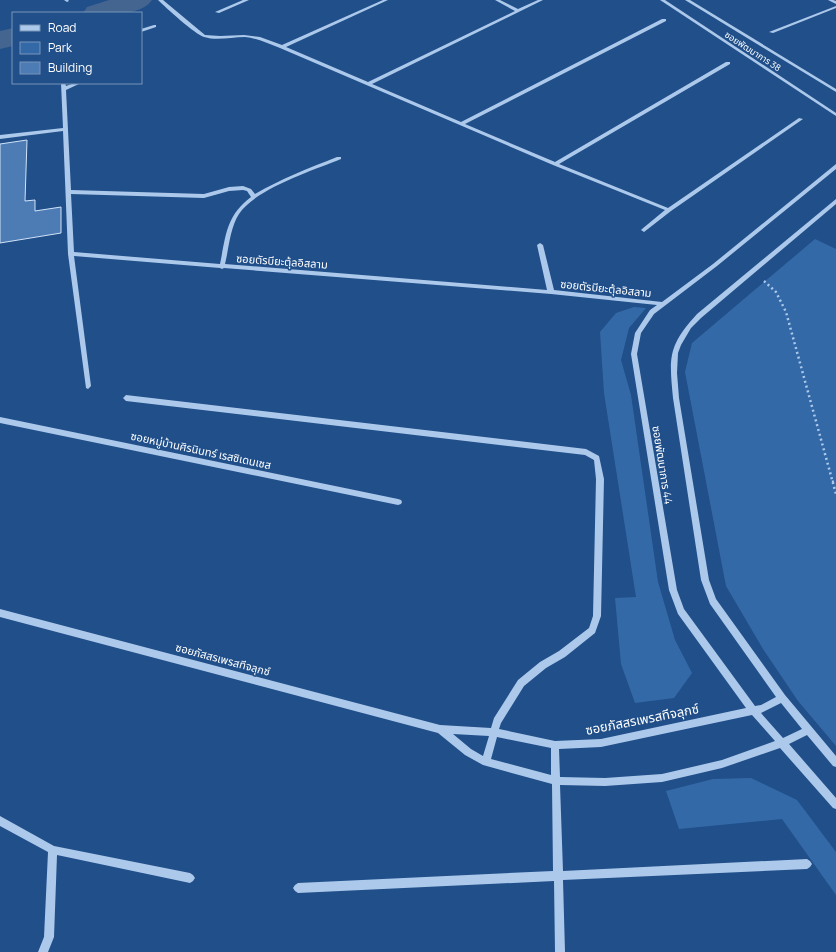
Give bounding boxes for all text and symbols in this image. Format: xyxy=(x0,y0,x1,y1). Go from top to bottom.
legend xyxy=(12,12,142,84)
text: Road xyxy=(48,19,76,36)
street label: ซอยพัฒนาการ 38 xyxy=(722,28,784,74)
text: Park xyxy=(48,39,73,56)
text: Building xyxy=(48,59,92,76)
street label: ซอยตัรบียะตุ้ลอิสลาม xyxy=(236,250,328,272)
street label: ซอยตัรบียะตุ้ลอิสลาม xyxy=(560,276,652,300)
street label: ซอยพัฒนาการ 44 xyxy=(649,425,677,505)
street label: ซอยหมู่บ้านศิรนินทร์ เรสซิเดนเซส xyxy=(129,428,273,472)
street label: ซอยภัสสรเพรสทีจลุกซ์ xyxy=(174,639,272,679)
street label: ซอยภัสสรเพรสทีจลุกซ์ xyxy=(584,699,701,739)

